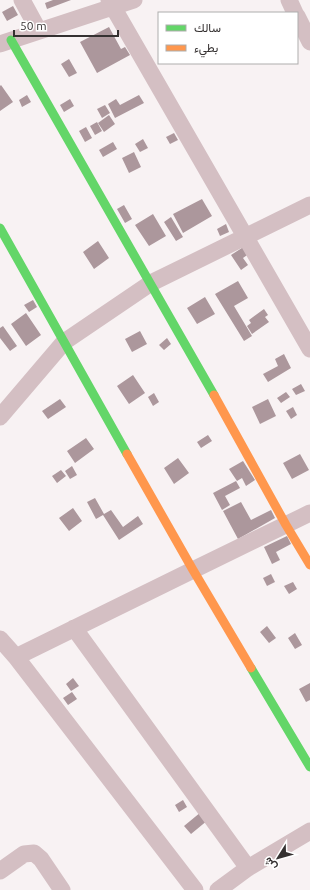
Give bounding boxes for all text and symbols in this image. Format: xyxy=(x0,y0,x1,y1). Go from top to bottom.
scale bar xyxy=(14,12,118,38)
legend xyxy=(158,12,298,64)
text: 50 m xyxy=(20,19,47,32)
text: سالك xyxy=(194,21,221,34)
text: بطيء xyxy=(194,41,218,58)
north arrow xyxy=(258,838,298,878)
text: ش xyxy=(261,855,280,873)

